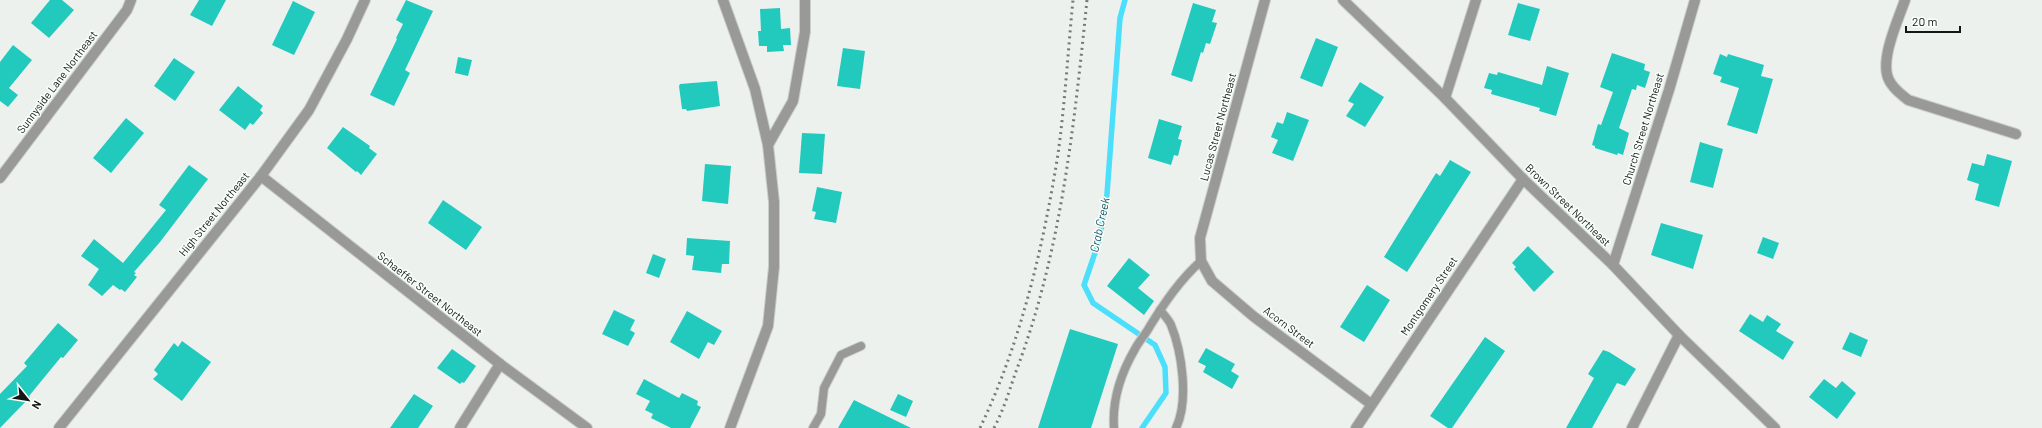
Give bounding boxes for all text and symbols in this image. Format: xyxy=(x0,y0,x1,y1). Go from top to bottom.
scale bar xyxy=(1906,8,1960,34)
text: 20 m xyxy=(1912,14,1938,28)
street label: Sunnyside Lane Northeast xyxy=(14,28,99,135)
street label: Lucas Street Northeast xyxy=(1197,71,1238,182)
street label: Church Street Northeast xyxy=(1619,71,1666,187)
street label: Brown Street Northeast xyxy=(1523,161,1614,249)
street label: High Street Northeast xyxy=(176,169,252,258)
water label: Crab Creek xyxy=(1086,196,1112,253)
street label: Schaeffer Street Northeast xyxy=(375,249,485,339)
street label: Montgomery Street xyxy=(1397,254,1460,338)
street label: Acorn Street xyxy=(1261,303,1317,350)
north arrow xyxy=(8,380,48,420)
text: N xyxy=(30,399,45,412)

